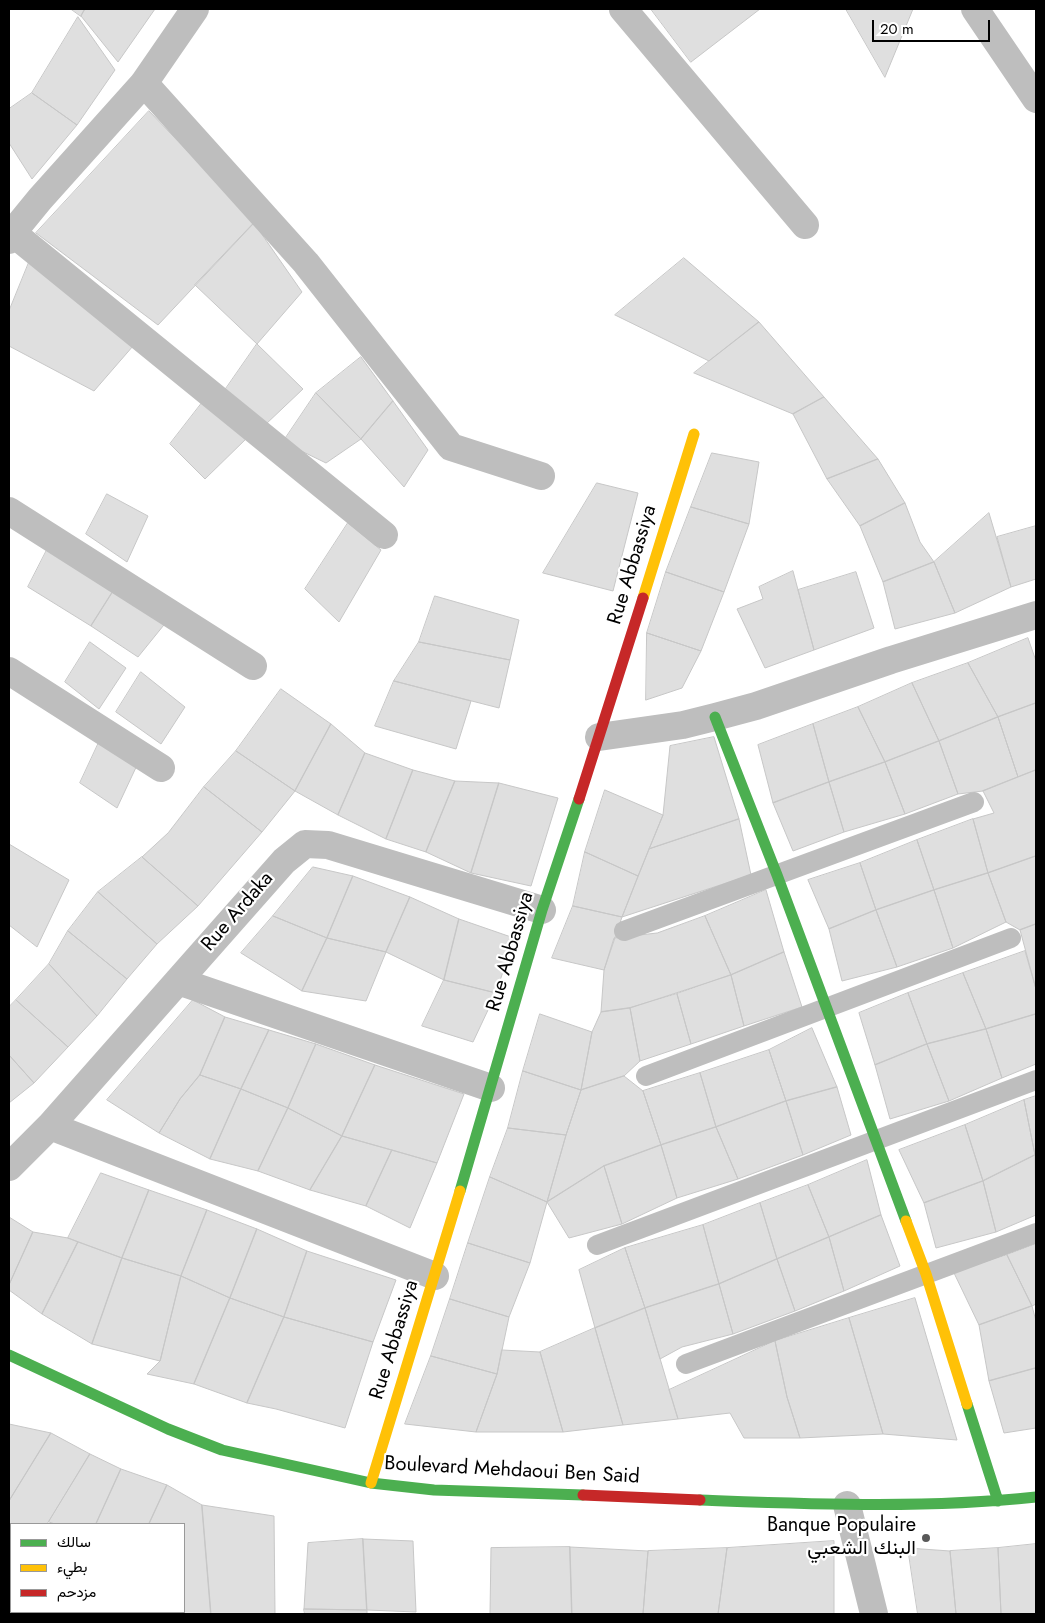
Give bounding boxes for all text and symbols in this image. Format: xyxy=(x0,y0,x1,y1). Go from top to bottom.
scale bar xyxy=(875,10,992,42)
text: 20 m xyxy=(880,18,914,40)
street label: Rue Abbassiya xyxy=(603,503,663,627)
street label: Rue Ardaka xyxy=(197,867,279,957)
street label: Rue Abbassiya xyxy=(482,889,540,1015)
street label: Rue Abbassiya xyxy=(365,1278,425,1402)
street label: Boulevard Mehdaoui Ben Said xyxy=(384,1452,640,1490)
place label: Banque Populaire البنك الشعبي xyxy=(767,1514,916,1561)
legend xyxy=(10,1523,185,1613)
text: سالك xyxy=(57,1531,91,1553)
marker: Banque Populaire البنك الشعبي xyxy=(920,1532,932,1544)
text: بطيء xyxy=(57,1556,87,1578)
text: مزدحم xyxy=(57,1581,96,1603)

